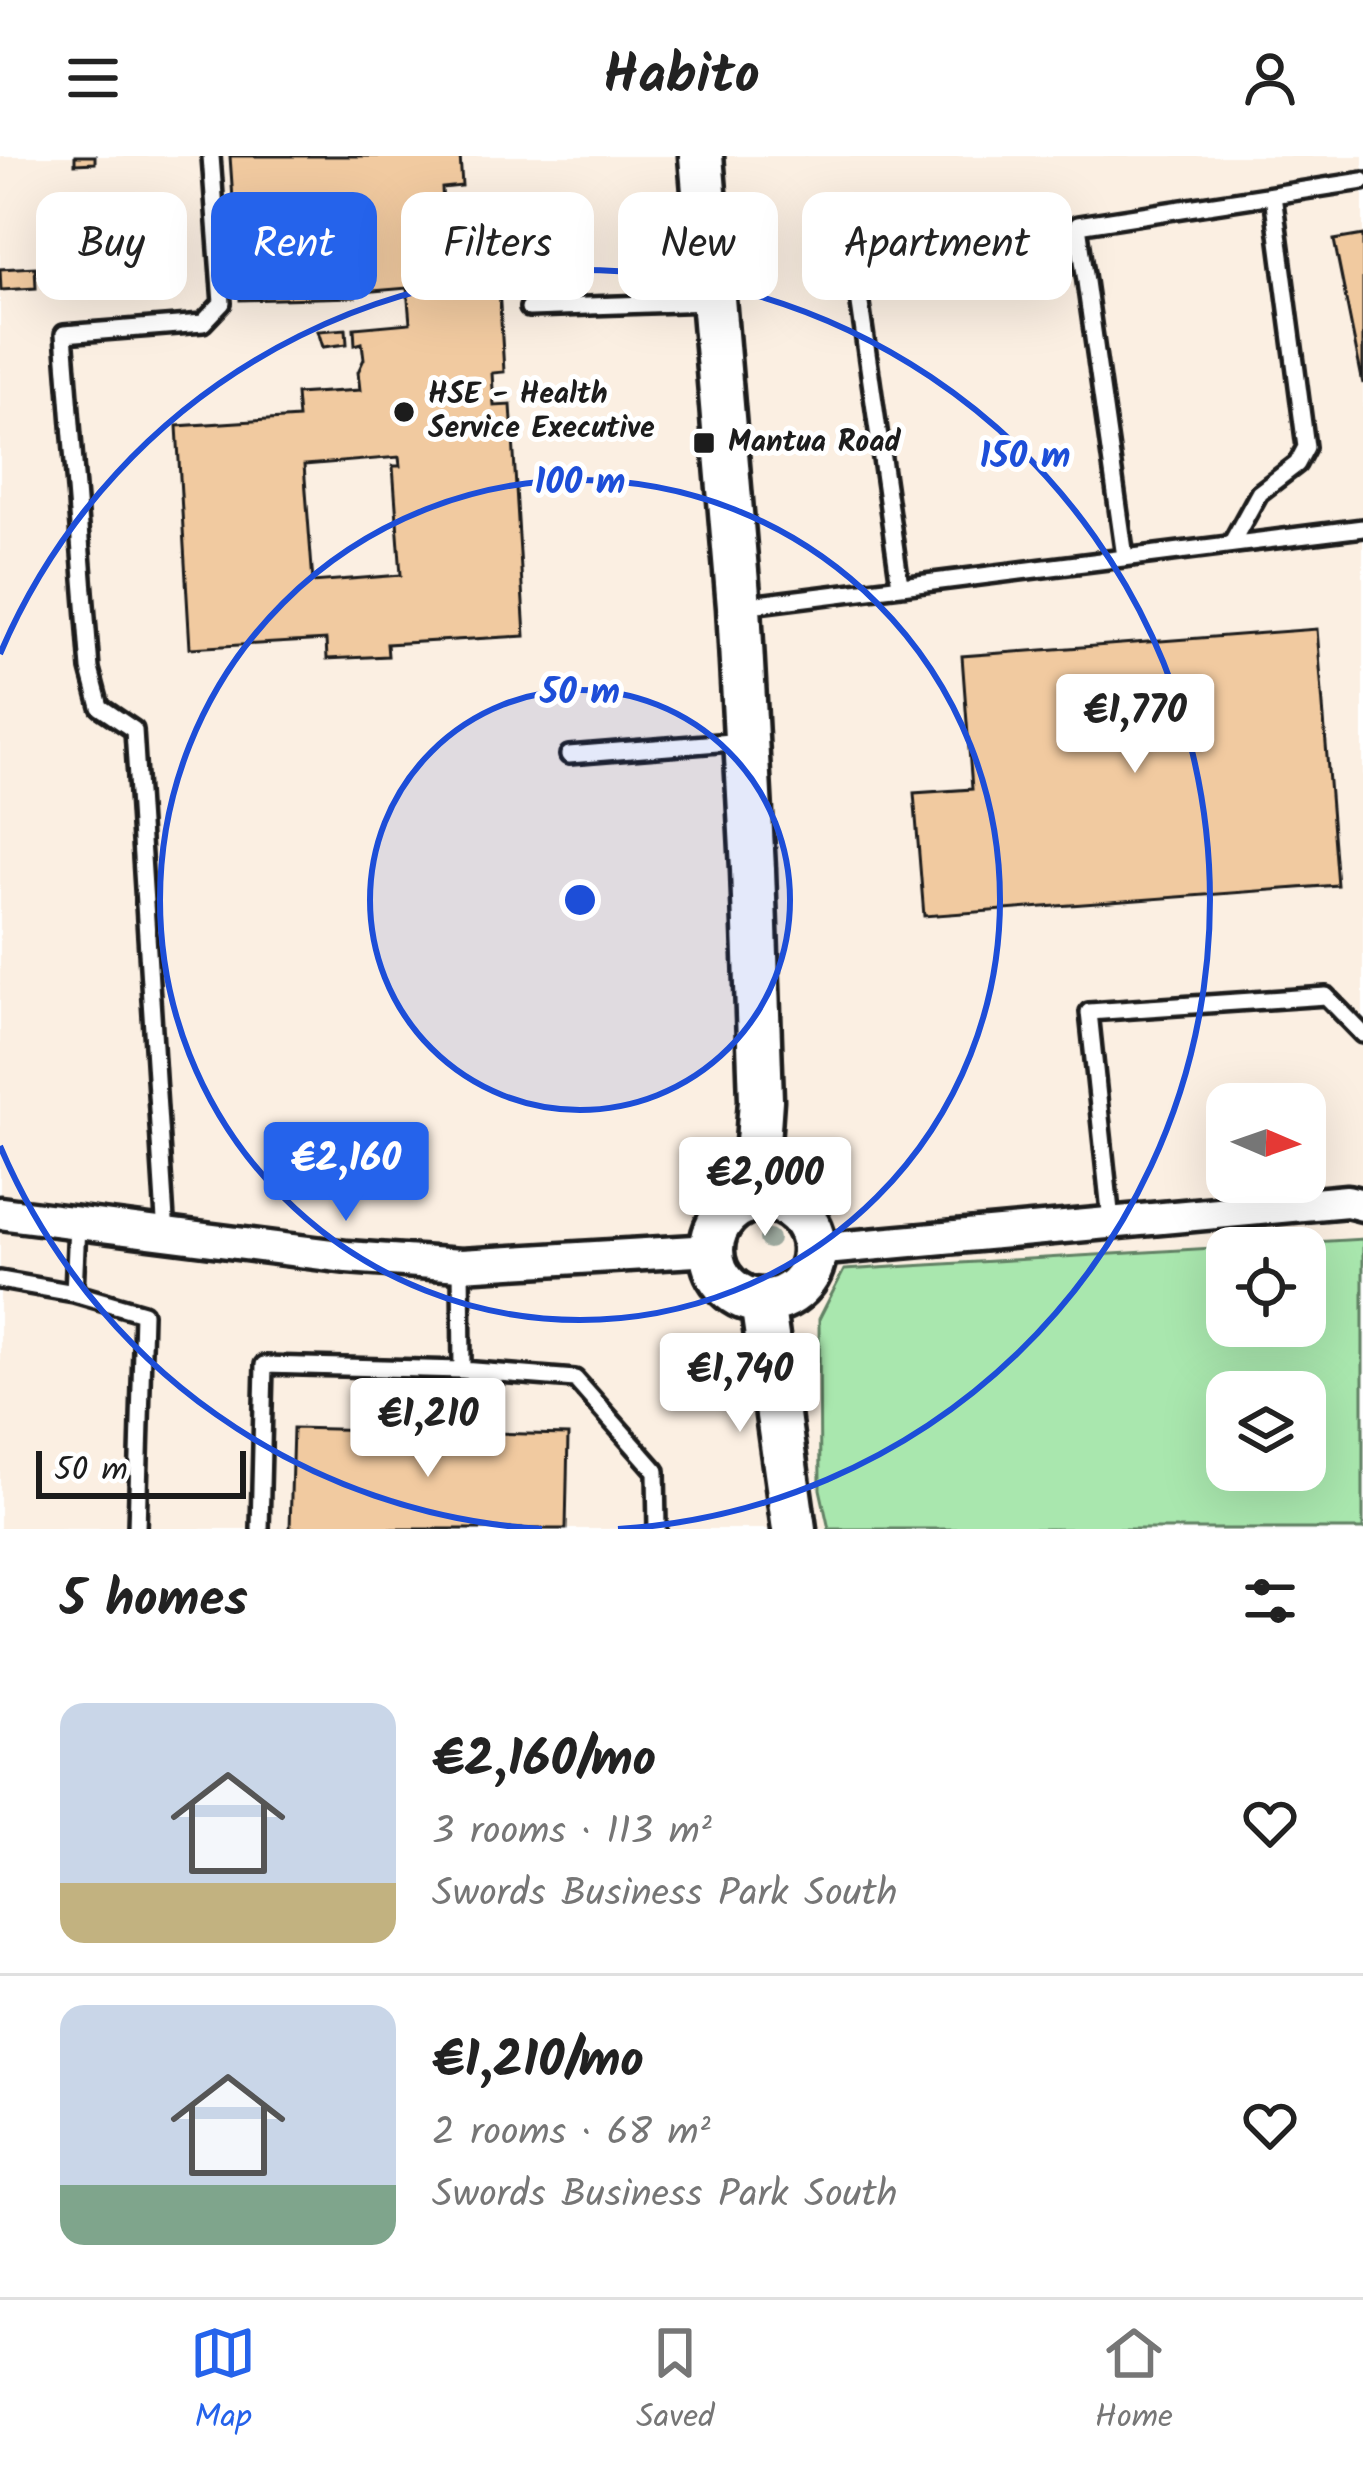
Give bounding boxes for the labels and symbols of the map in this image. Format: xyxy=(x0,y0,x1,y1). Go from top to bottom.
place label: HSE - Health Service Executive xyxy=(428,371,655,453)
marker: HSE - Health Service Executive xyxy=(391,399,417,425)
place label: Mantua Road xyxy=(728,419,902,467)
text: 150 m xyxy=(980,429,1070,486)
marker: Mantua Road xyxy=(691,430,717,456)
text: 100 m xyxy=(534,455,626,512)
text: 50 m xyxy=(539,665,620,722)
pin: €1,770 xyxy=(1037,674,1233,776)
centre of rings xyxy=(559,879,601,921)
north arrow xyxy=(1206,1083,1326,1203)
pin: €2,160 xyxy=(248,1122,444,1224)
pin: €2,000 xyxy=(667,1137,863,1239)
pin: €1,740 xyxy=(642,1333,838,1435)
pin: €1,210 xyxy=(330,1378,526,1480)
scale bar xyxy=(36,1445,246,1498)

